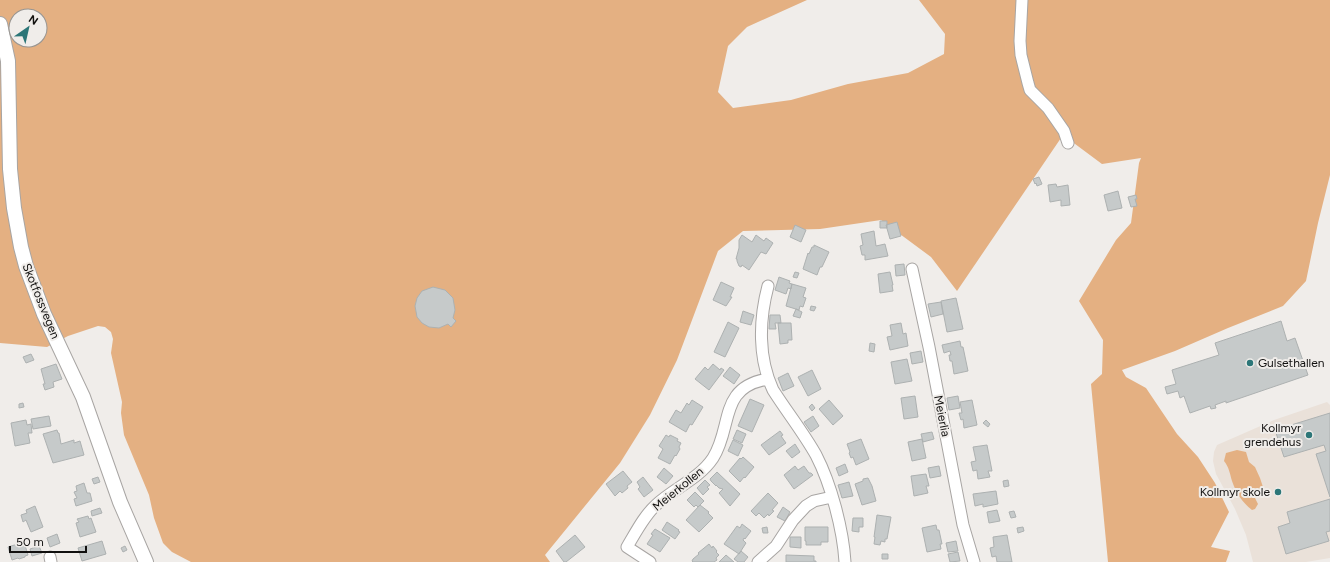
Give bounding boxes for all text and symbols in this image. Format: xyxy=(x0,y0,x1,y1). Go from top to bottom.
north arrow xyxy=(8,8,48,48)
text: N xyxy=(26,12,40,28)
street label: Skotfossvegen xyxy=(20,261,63,341)
place label: Gulsethallen xyxy=(1258,356,1325,370)
marker: Gulsethallen xyxy=(1245,358,1255,368)
street label: Meierlia xyxy=(931,394,953,438)
place label: Kollmyr grendehus xyxy=(1244,421,1301,449)
marker: Kollmyr grendehus xyxy=(1304,430,1314,440)
street label: Meierkollen xyxy=(650,464,706,514)
place label: Kollmyr skole xyxy=(1200,485,1270,499)
marker: Kollmyr skole xyxy=(1273,487,1283,497)
scale bar xyxy=(10,528,86,554)
text: 50 m xyxy=(16,535,44,549)

